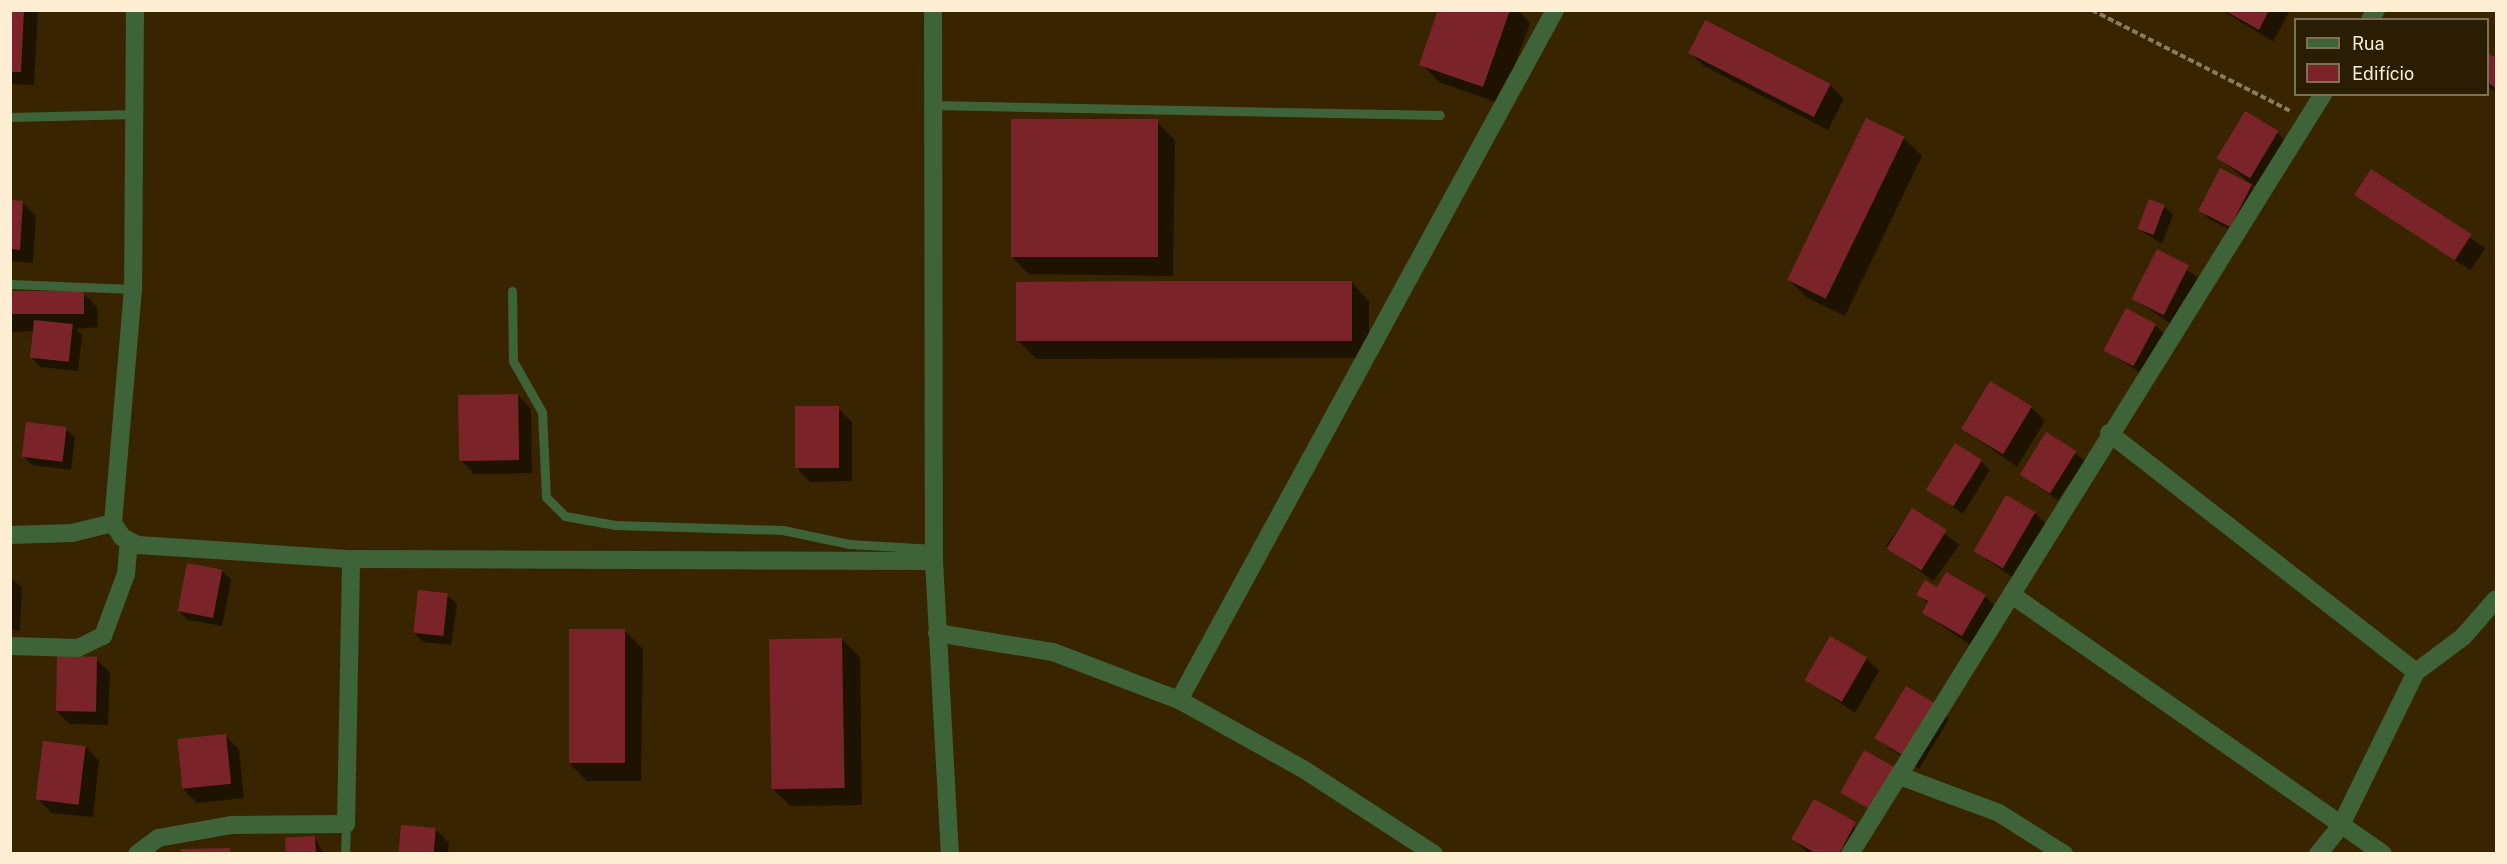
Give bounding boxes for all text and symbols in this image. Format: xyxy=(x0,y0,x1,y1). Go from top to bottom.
legend xyxy=(2294,18,2489,96)
text: Rua xyxy=(2352,33,2384,54)
text: Edifício xyxy=(2352,63,2414,84)

